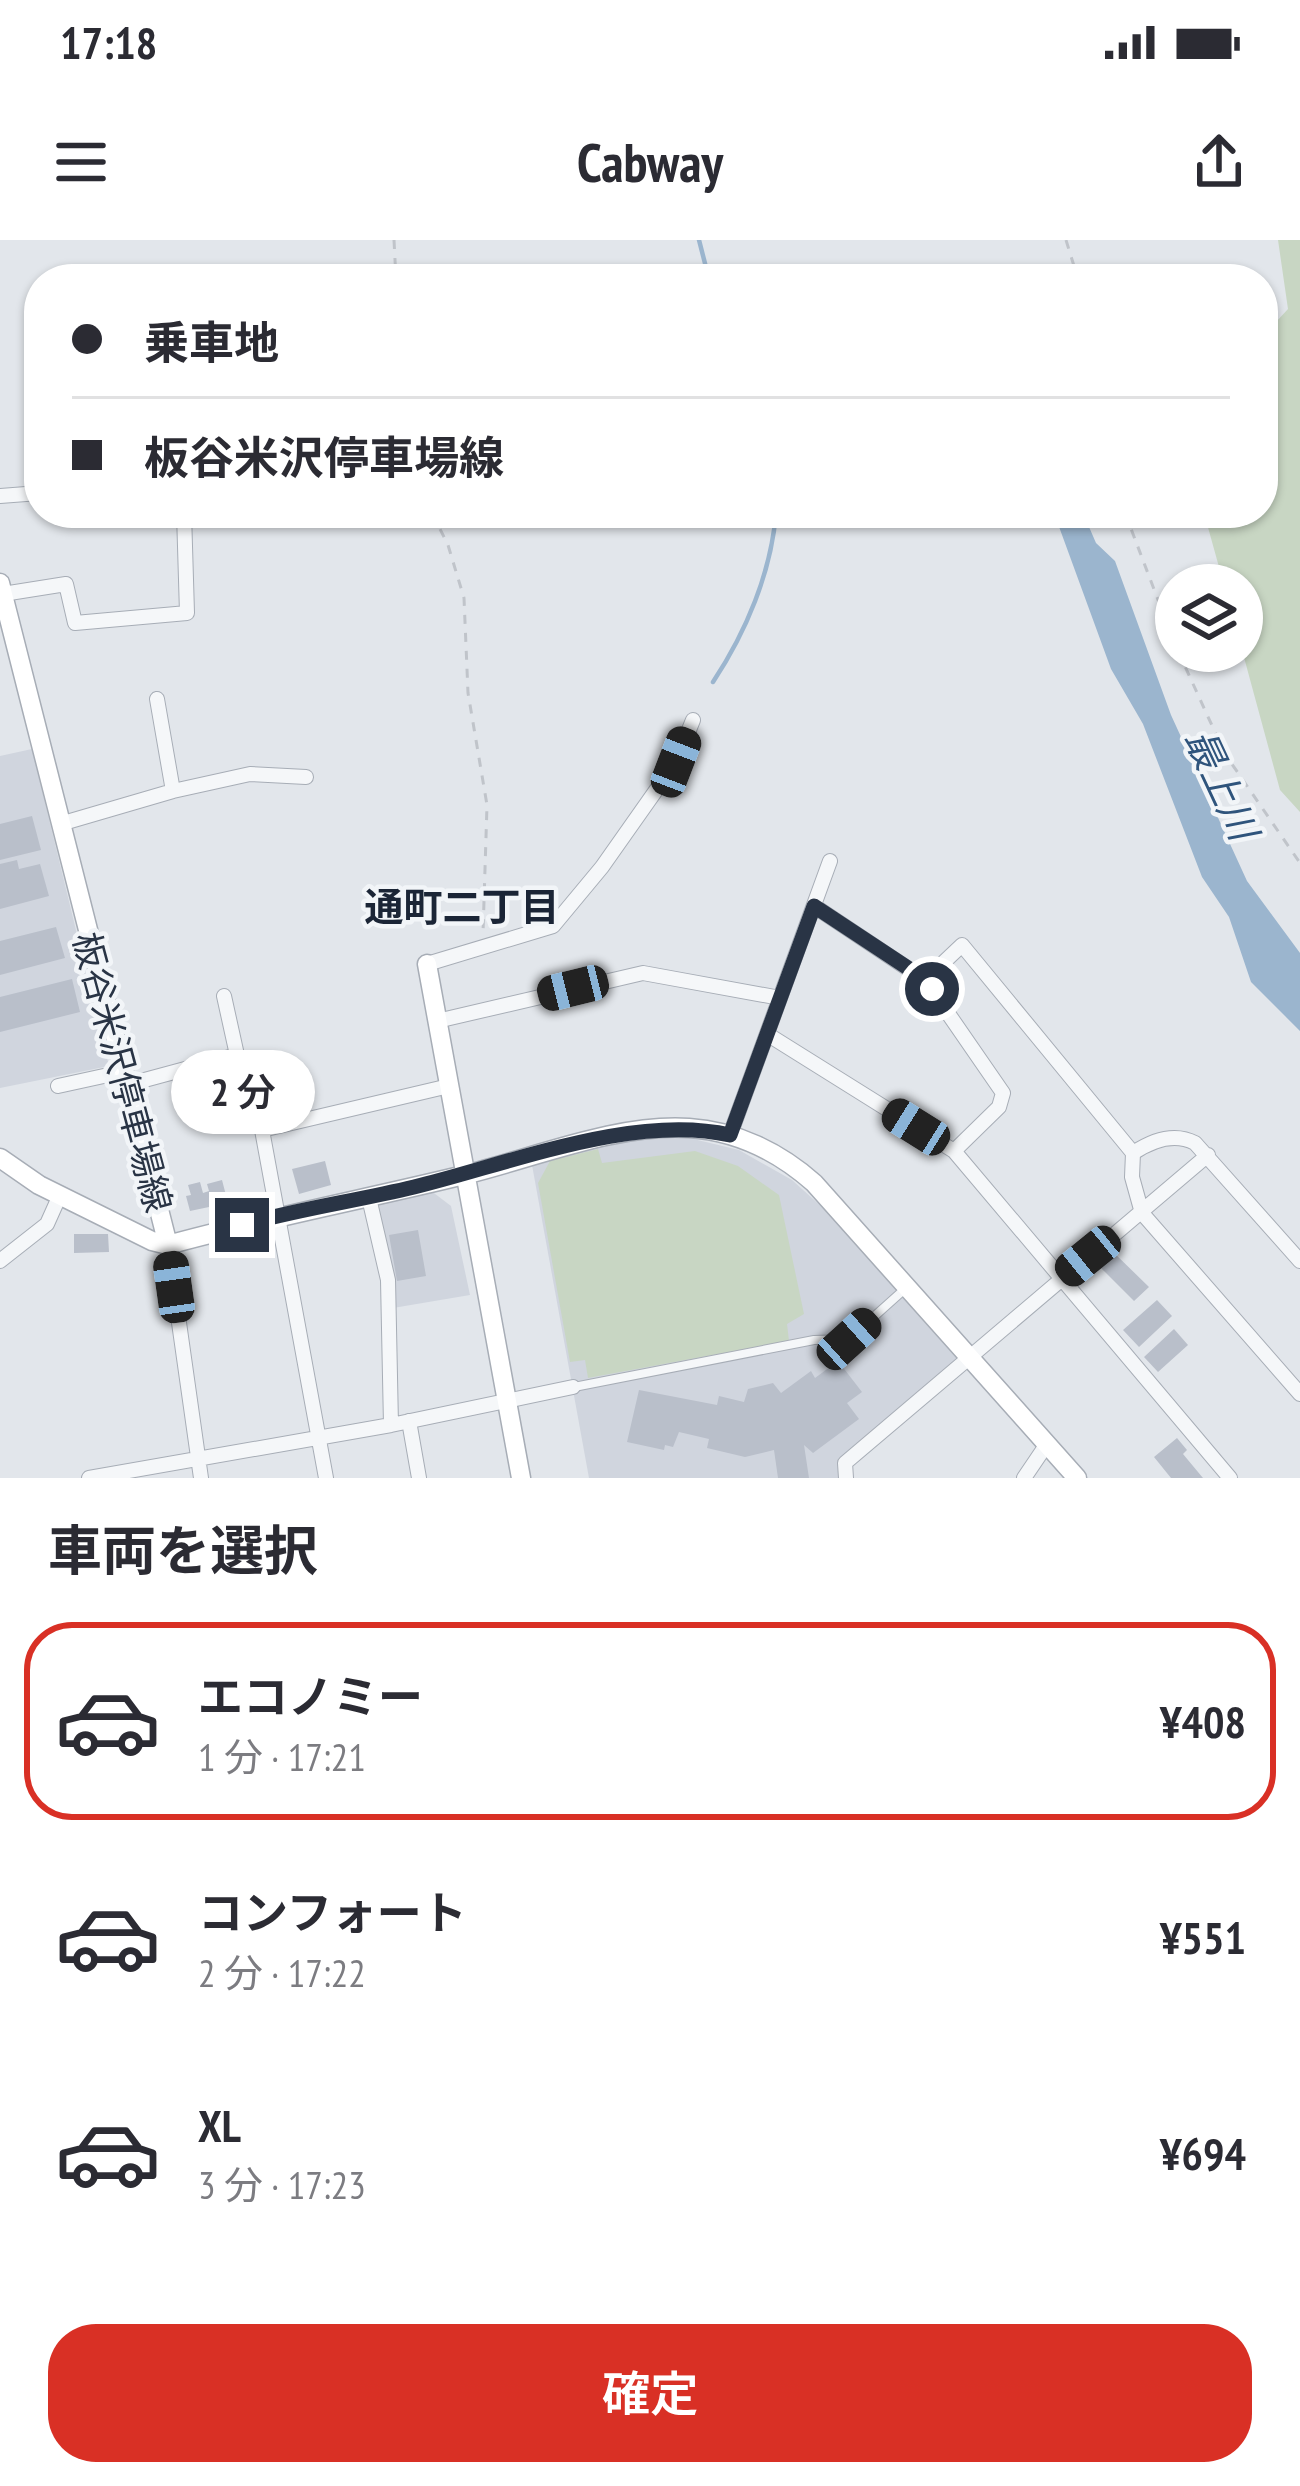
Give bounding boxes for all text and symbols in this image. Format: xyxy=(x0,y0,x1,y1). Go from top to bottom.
text: 17:18 xyxy=(60,13,157,71)
text: Cabway xyxy=(577,127,723,197)
icon: menu xyxy=(48,129,114,195)
icon: share xyxy=(1186,129,1252,195)
text: 乗車地 xyxy=(144,313,279,371)
text: 板谷米沢停車場線 xyxy=(144,428,504,486)
map controls xyxy=(1155,564,1263,672)
button: layers xyxy=(1155,564,1263,672)
water label: 最上川 xyxy=(1174,720,1272,851)
car xyxy=(646,722,706,802)
district label: 通町二丁目 xyxy=(364,881,560,932)
street label: 板谷米沢停車場線 xyxy=(63,927,183,1217)
car xyxy=(534,962,612,1014)
route start xyxy=(905,962,959,1016)
callout: 2 分 xyxy=(170,1051,314,1135)
text: 2 分 xyxy=(210,1066,276,1117)
car xyxy=(876,1093,956,1161)
route end xyxy=(215,1198,269,1252)
car xyxy=(1049,1219,1127,1293)
car xyxy=(151,1249,197,1325)
car xyxy=(810,1302,888,1376)
text: 車両を選択 xyxy=(48,1515,318,1585)
icon: car xyxy=(54,1667,162,1775)
text: エコノミー xyxy=(198,1667,423,1725)
text: ¥408 xyxy=(1160,1692,1246,1750)
text: 1 分 · 17:21 xyxy=(198,1731,366,1782)
icon: car xyxy=(54,1883,162,1991)
text: コンフォート xyxy=(198,1883,467,1941)
text: ¥551 xyxy=(1160,1908,1246,1966)
text: 2 分 · 17:22 xyxy=(198,1947,366,1998)
text: XL xyxy=(198,2096,241,2154)
icon: car xyxy=(54,2099,162,2207)
text: ¥694 xyxy=(1160,2124,1246,2182)
text: 3 分 · 17:23 xyxy=(198,2159,366,2210)
button: 確定 xyxy=(48,2324,1252,2462)

